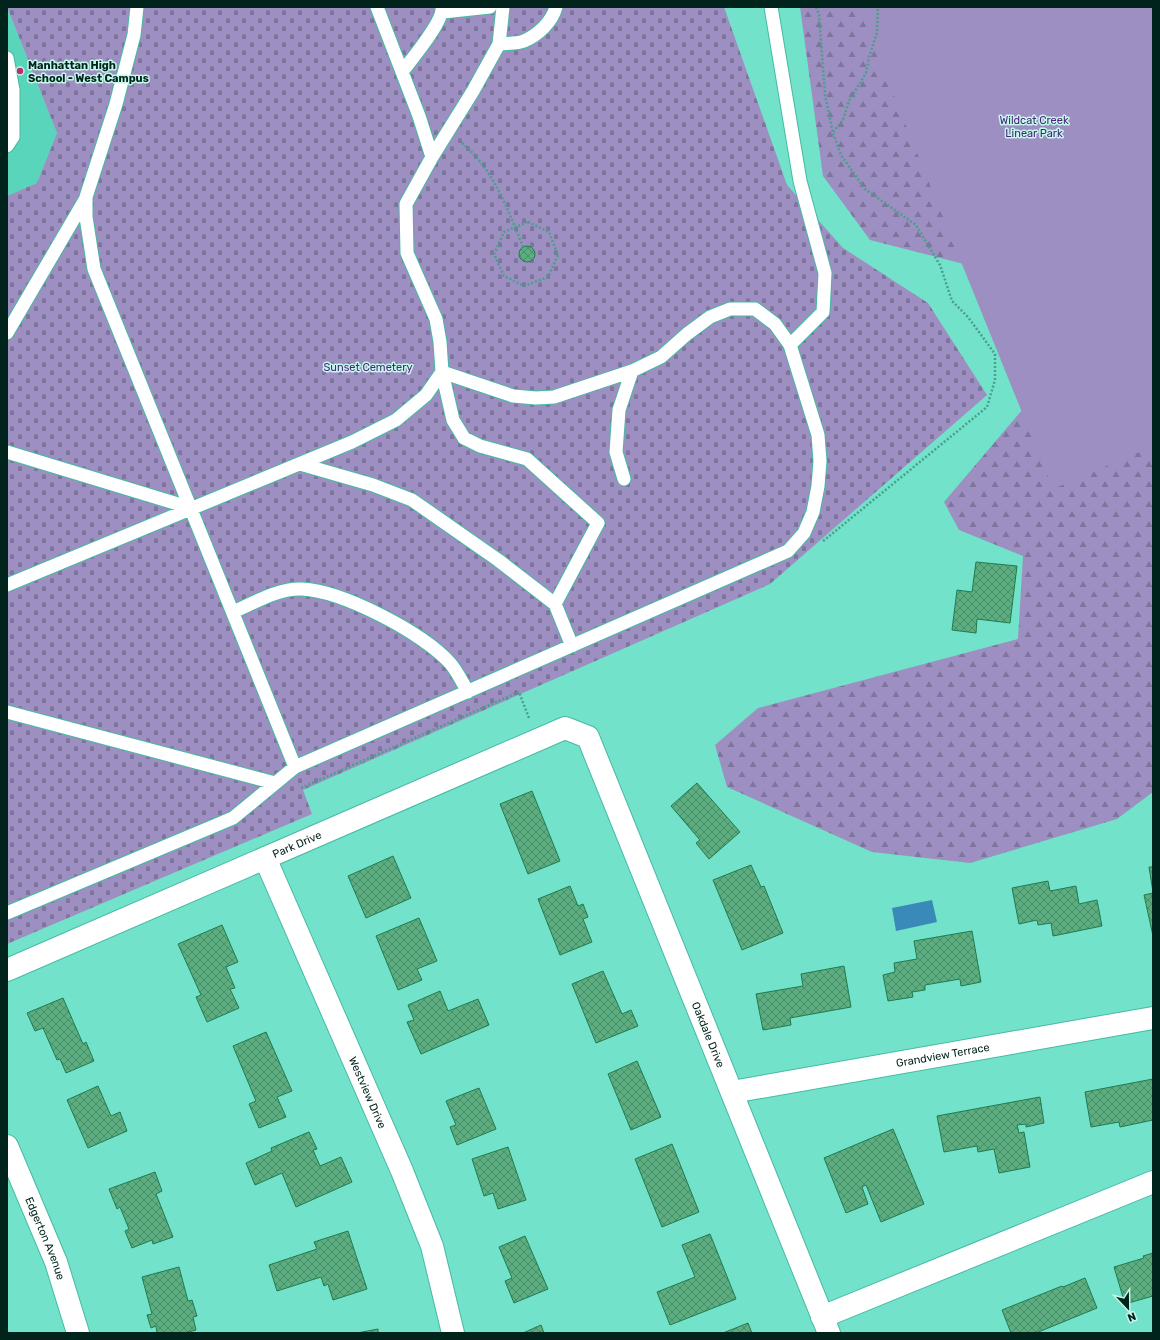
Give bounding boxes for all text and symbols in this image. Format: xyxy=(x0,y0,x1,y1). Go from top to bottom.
place label: Manhattan High School - West Campus xyxy=(28,59,149,85)
marker: Manhattan High School - West Campus xyxy=(15,66,25,76)
park label: Wildcat Creek Linear Park xyxy=(999,114,1069,140)
park label: Sunset Cemetery xyxy=(324,361,412,374)
street label: Park Drive xyxy=(270,828,323,861)
street label: Oakdale Drive xyxy=(689,1000,727,1069)
street label: Grandview Terrace xyxy=(895,1040,991,1070)
street label: Westview Drive xyxy=(346,1055,389,1131)
street label: Edgerton Avenue xyxy=(23,1195,68,1281)
north arrow xyxy=(1108,1288,1148,1328)
text: N xyxy=(1125,1309,1138,1324)

